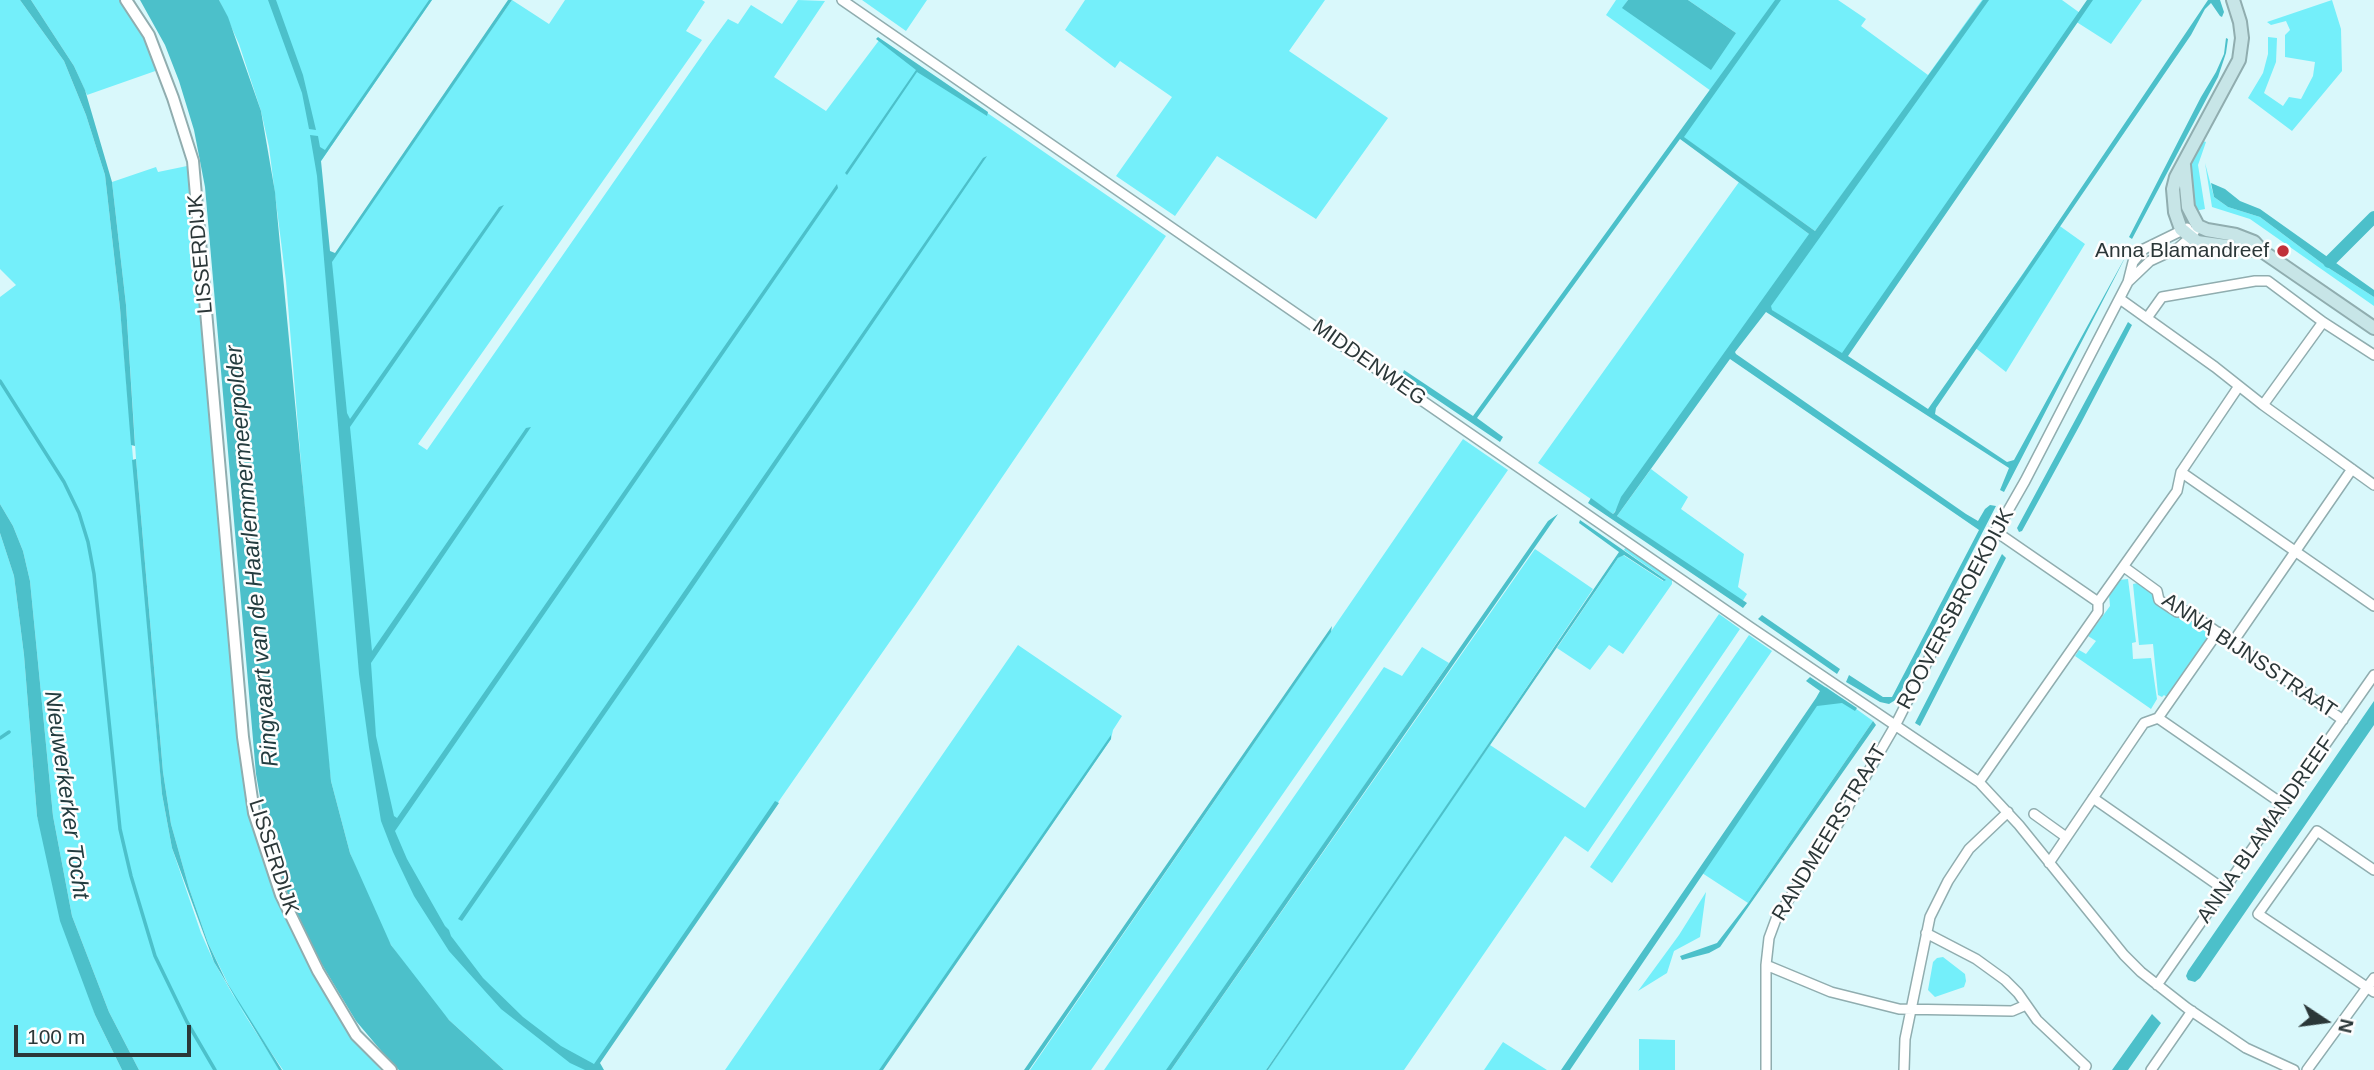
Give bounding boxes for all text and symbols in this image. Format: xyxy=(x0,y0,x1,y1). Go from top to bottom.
street label: LISSERDIJK xyxy=(183,193,219,315)
place label: Anna Blamandreef xyxy=(2095,238,2269,264)
marker: Anna Blamandreef xyxy=(2275,243,2291,259)
street label: MIDDENWEG xyxy=(1307,315,1431,411)
water label: Ringvaart van de Haarlemmermeerpolder xyxy=(221,344,285,768)
street label: ROOVERSBROEKDIJK xyxy=(1892,504,2020,714)
street label: ANNA BIJNSSTRAAT xyxy=(2157,588,2341,724)
water label: Nieuwerkerker Tocht xyxy=(38,689,94,901)
street label: ANNA BLAMANDREEF xyxy=(2192,732,2340,928)
street label: RANDMEERSTRAAT xyxy=(1767,740,1893,926)
street label: LISSERDIJK xyxy=(242,796,304,918)
north arrow xyxy=(2290,986,2360,1056)
scale bar xyxy=(18,1010,194,1054)
text: N xyxy=(2334,1017,2358,1035)
text: 100 m xyxy=(27,1025,85,1048)

